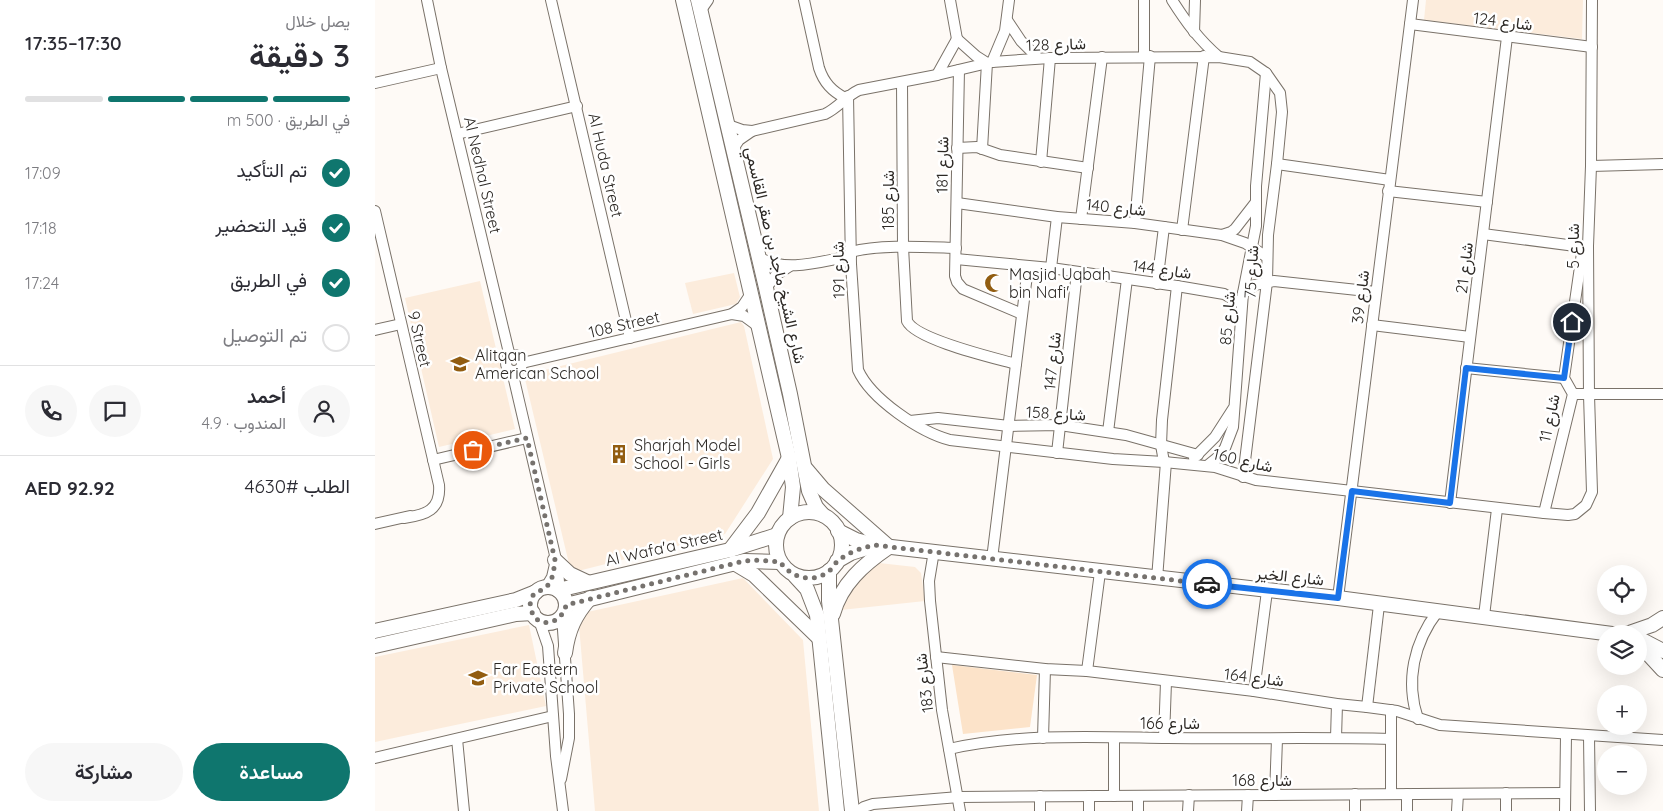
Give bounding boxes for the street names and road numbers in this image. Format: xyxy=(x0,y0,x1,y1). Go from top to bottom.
street label: شارع 124 xyxy=(1472,7,1534,37)
street label: شارع 128 xyxy=(1026,33,1086,57)
street label: Al Huda Street xyxy=(584,111,628,219)
street label: Al Nedhal Street xyxy=(460,115,506,235)
street label: شارع 181 xyxy=(932,136,954,194)
street label: شارع الشيخ ماجد بن صقر القاسمي xyxy=(737,145,811,366)
street label: شارع 185 xyxy=(878,170,900,230)
street label: شارع 140 xyxy=(1085,194,1147,222)
street label: شارع 5 xyxy=(1563,223,1585,269)
street label: شارع 191 xyxy=(828,241,850,299)
street label: شارع 21 xyxy=(1451,241,1479,295)
street label: شارع 75 xyxy=(1240,245,1264,299)
street label: شارع 144 xyxy=(1131,255,1193,285)
street label: شارع 39 xyxy=(1347,269,1375,325)
street label: شارع 85 xyxy=(1215,290,1241,346)
street label: 108 Street xyxy=(587,306,661,342)
street label: 9 Street xyxy=(404,309,436,369)
street label: شارع 147 xyxy=(1039,331,1067,391)
street label: شارع 11 xyxy=(1534,392,1566,444)
street label: شارع 158 xyxy=(1025,401,1086,427)
street label: شارع 160 xyxy=(1211,443,1275,479)
street label: Al Wafa'a Street xyxy=(603,524,725,570)
street label: شارع الخير xyxy=(1254,562,1325,592)
street label: شارع 183 xyxy=(910,652,940,714)
street label: شارع 164 xyxy=(1223,663,1285,693)
street label: شارع 166 xyxy=(1140,713,1200,735)
street label: شارع 168 xyxy=(1232,770,1292,792)

